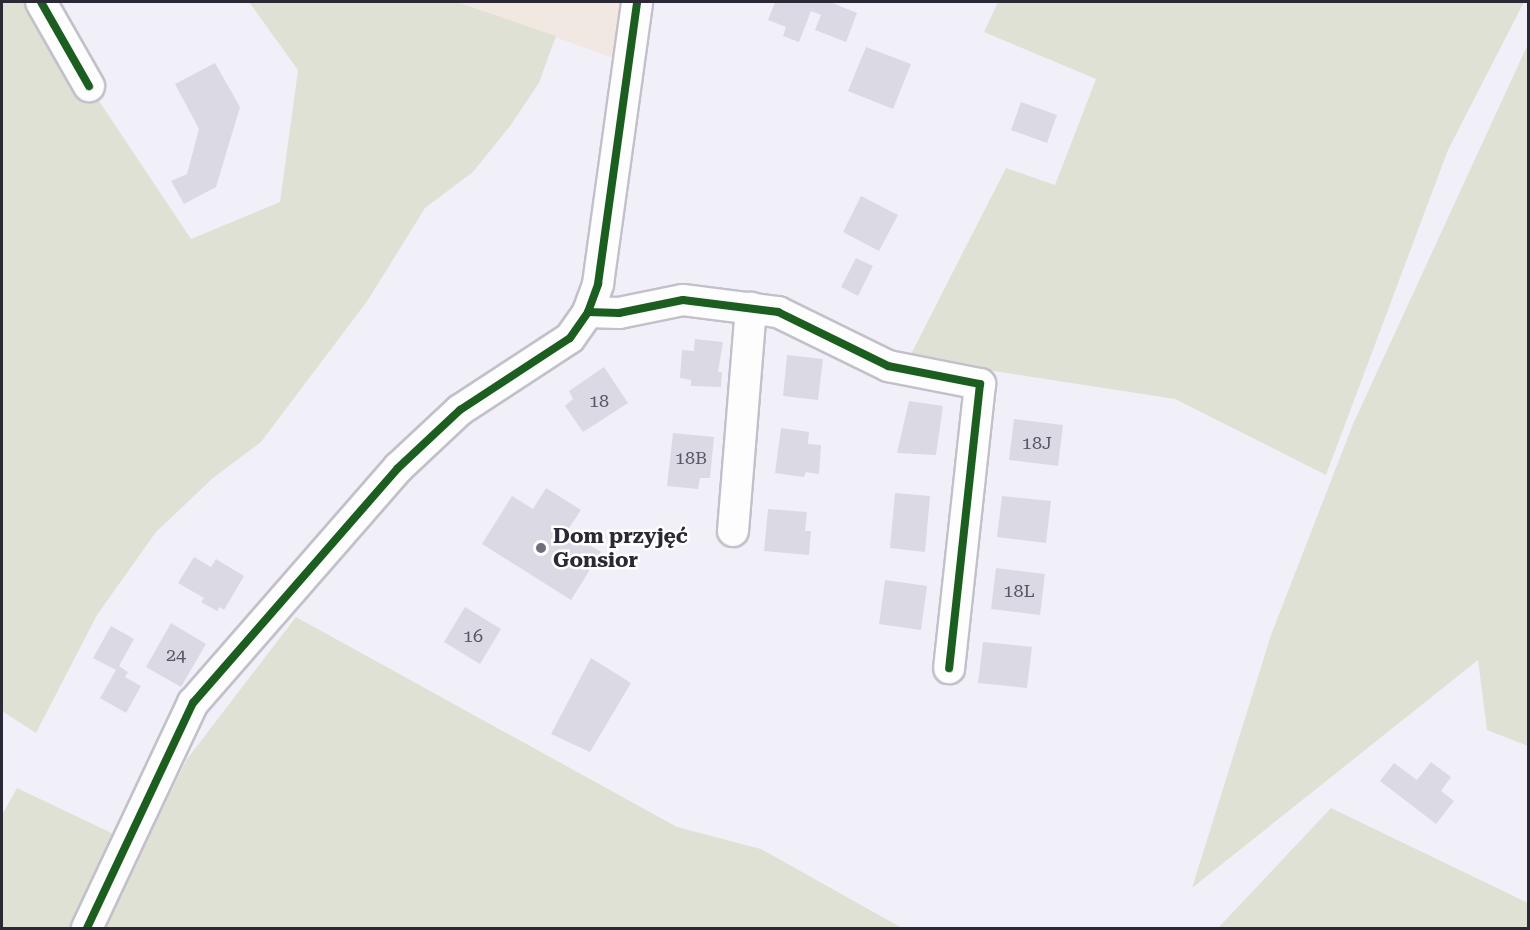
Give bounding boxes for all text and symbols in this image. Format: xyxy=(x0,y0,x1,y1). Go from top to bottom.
house number: 18 xyxy=(589,390,609,412)
house number: 18J xyxy=(1022,432,1052,454)
house number: 18B xyxy=(675,447,707,469)
place label: Dom przyjęć Gonsior xyxy=(553,523,688,573)
marker: Dom przyjęć Gonsior xyxy=(534,541,548,555)
house number: 18L xyxy=(1003,580,1035,602)
house number: 16 xyxy=(463,625,483,647)
house number: 24 xyxy=(166,644,186,666)

